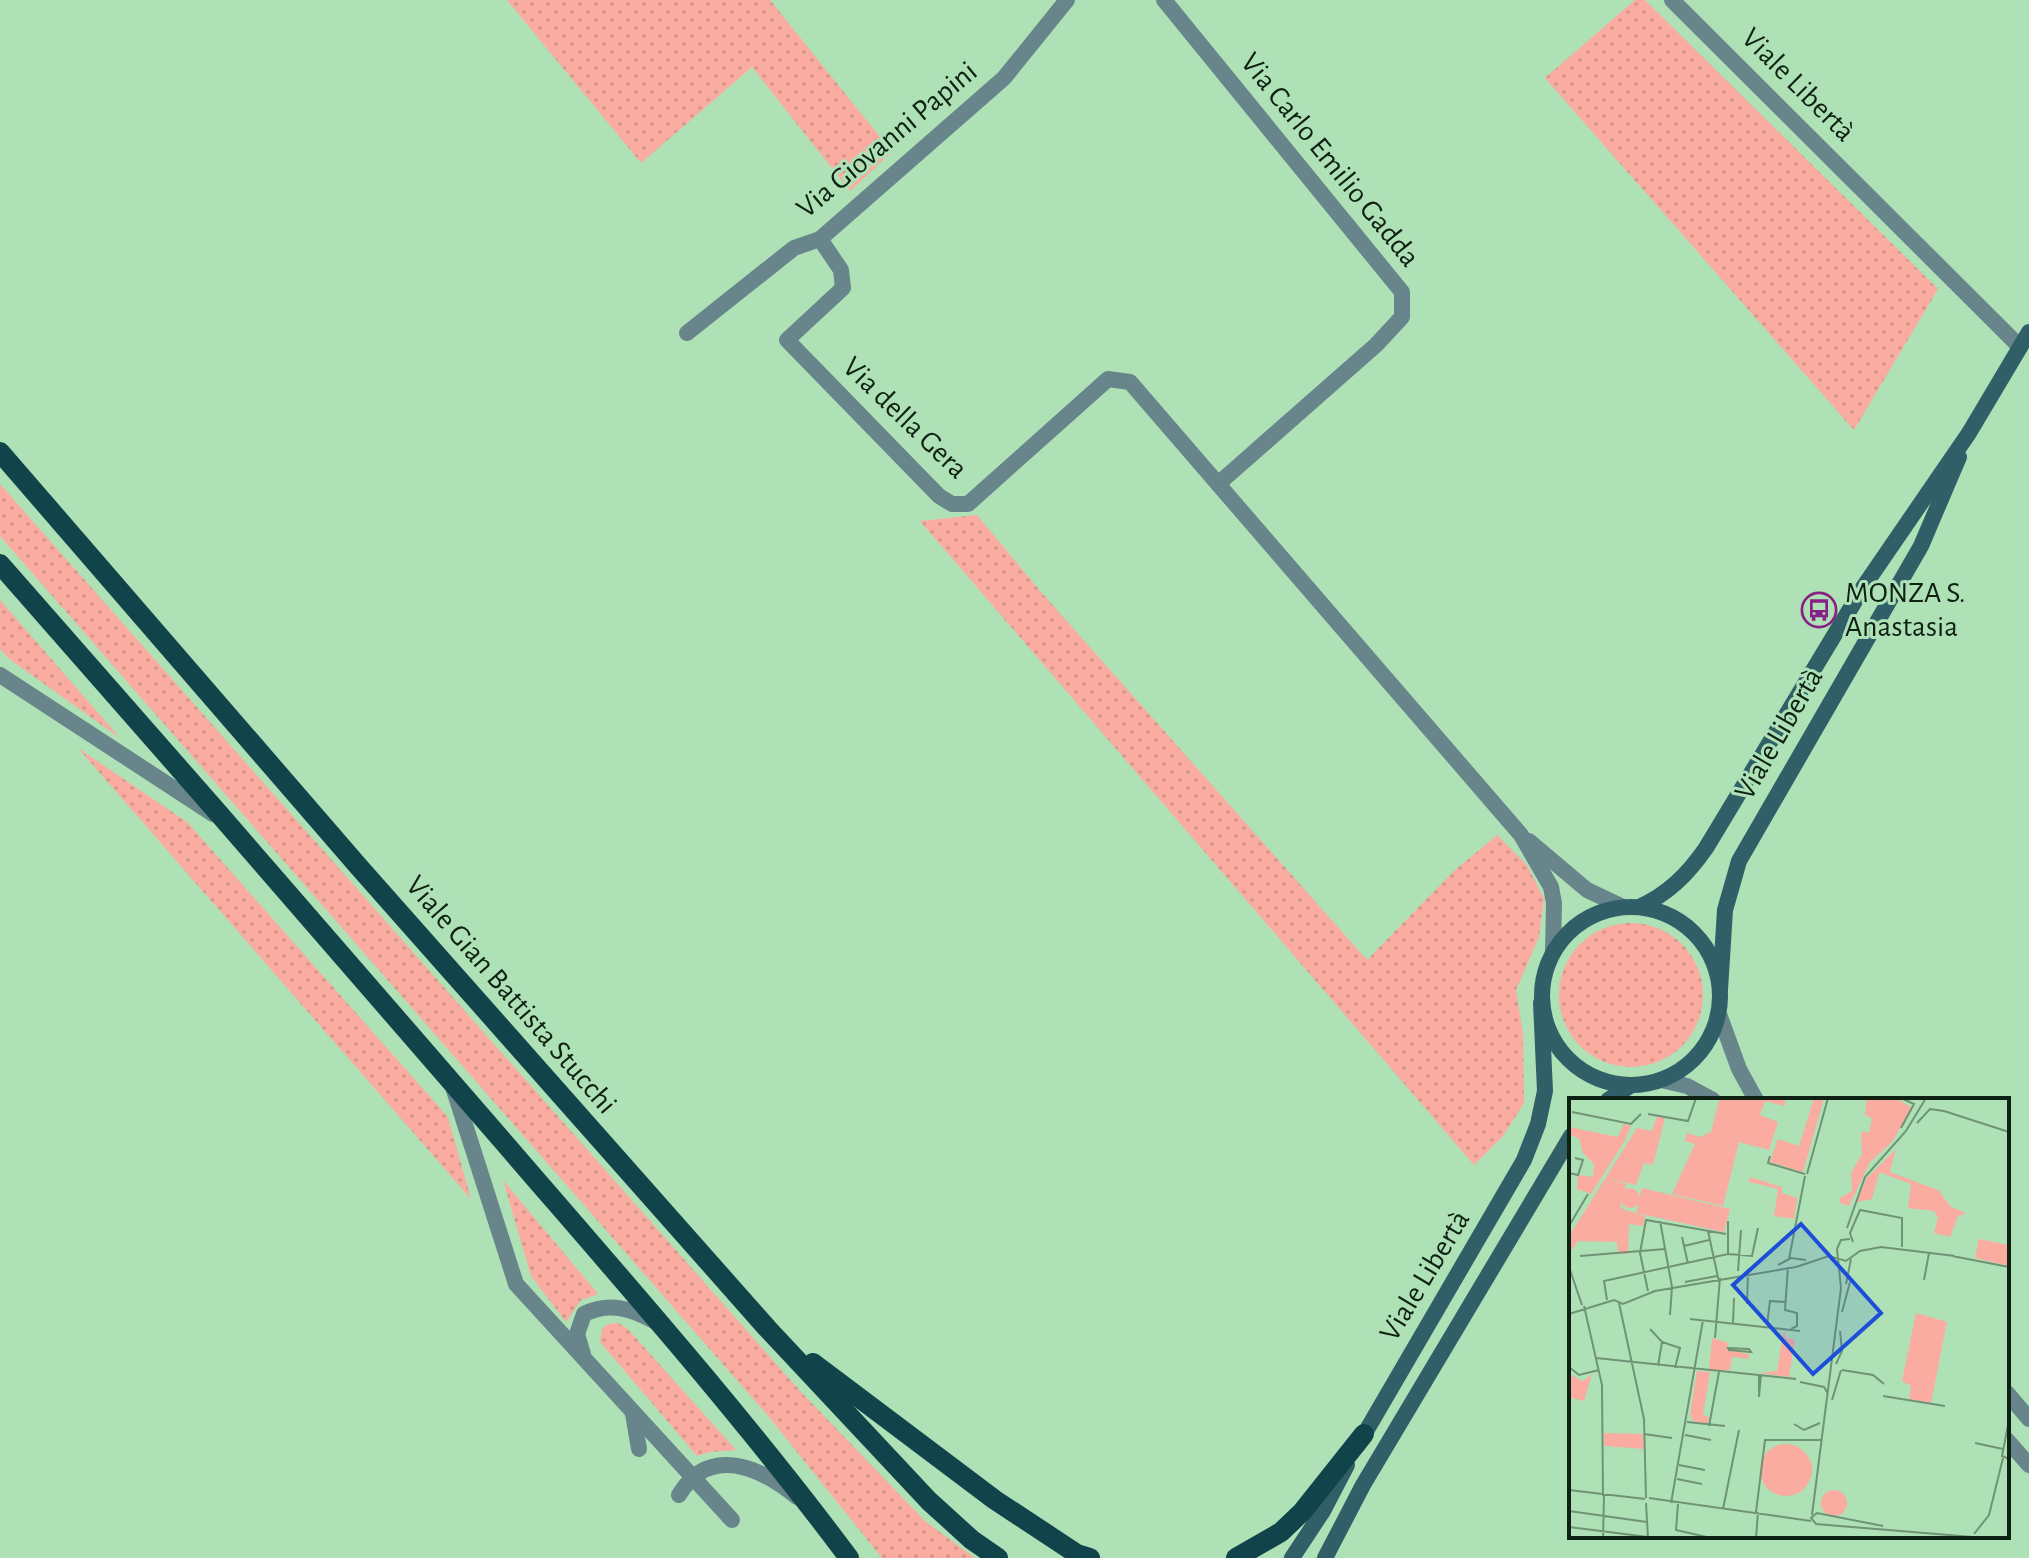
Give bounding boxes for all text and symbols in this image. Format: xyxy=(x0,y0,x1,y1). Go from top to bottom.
street label: Viale Libertà xyxy=(1736,23,1860,147)
street label: Via Carlo Emilio Gadda xyxy=(1235,48,1425,272)
street label: Via Giovanni Papini xyxy=(791,56,983,224)
street label: Via della Gera xyxy=(837,351,973,485)
place label: MONZA S. Anastasia xyxy=(1845,578,1966,642)
bus stop icon: MONZA S. Anastasia xyxy=(1800,591,1838,629)
street label: Viale Libertà xyxy=(1729,663,1829,805)
street label: Viale Gian Battista Stucchi xyxy=(400,870,622,1120)
inset map xyxy=(1569,1098,2009,1538)
street label: Viale Libertà xyxy=(1374,1206,1476,1346)

